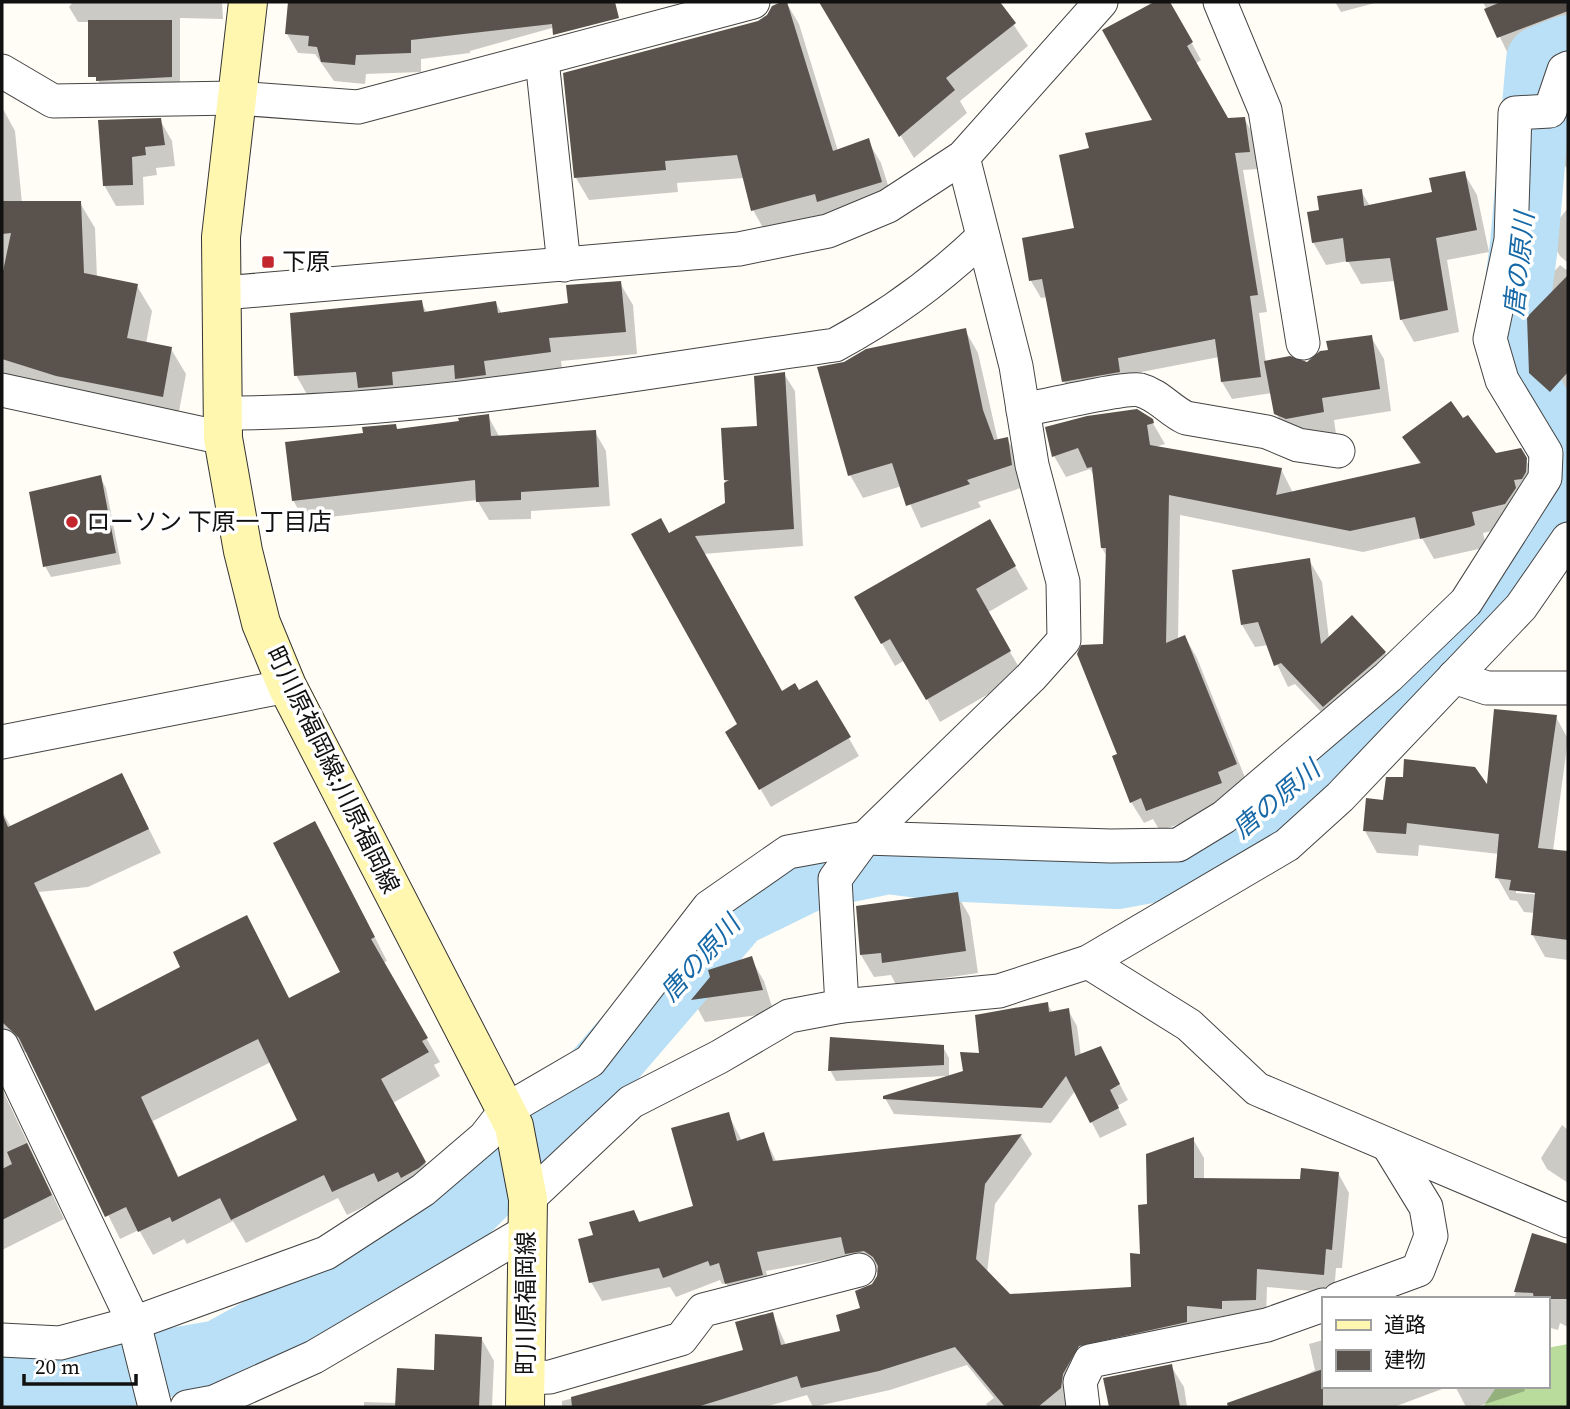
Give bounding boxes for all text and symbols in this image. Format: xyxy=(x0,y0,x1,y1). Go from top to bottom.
water label: 唐の原川 xyxy=(1496,207,1543,318)
place label: 下原 xyxy=(282,245,330,278)
marker: 下原 xyxy=(260,254,276,270)
place label: ローソン 下原一丁目店 xyxy=(86,505,332,538)
marker: ローソン 下原一丁目店 xyxy=(64,514,80,530)
street label: 町川原福岡線;川原福岡線 xyxy=(259,641,408,899)
water label: 唐の原川 xyxy=(1225,750,1330,846)
water label: 唐の原川 xyxy=(652,905,750,1009)
street label: 町川原福岡線 xyxy=(509,1231,542,1375)
legend xyxy=(1322,1297,1549,1388)
text: 道路 xyxy=(1384,1310,1426,1339)
scale bar xyxy=(24,1342,136,1386)
text: 建物 xyxy=(1384,1345,1426,1374)
text: 20 m xyxy=(35,1352,80,1381)

